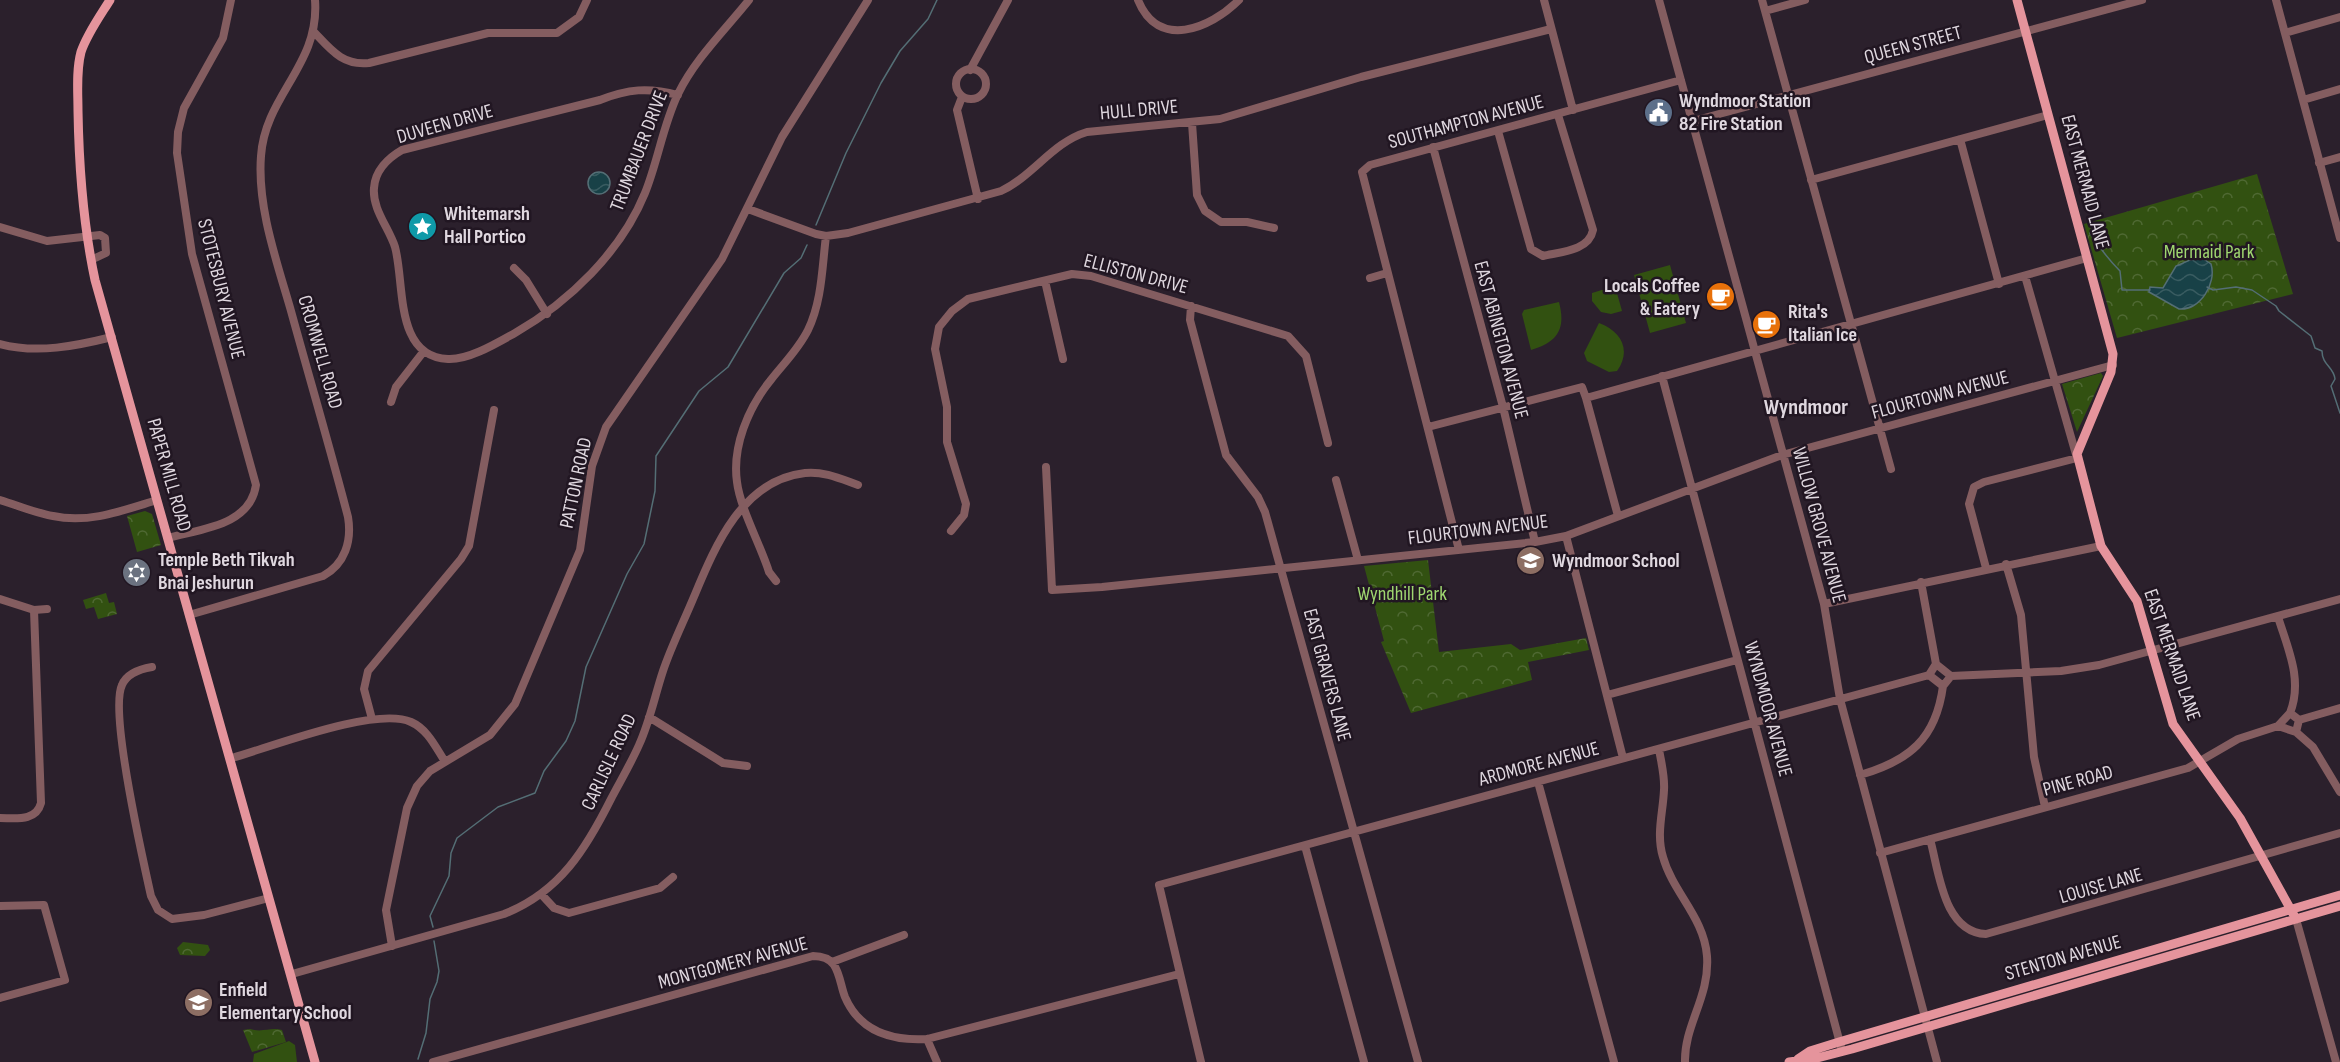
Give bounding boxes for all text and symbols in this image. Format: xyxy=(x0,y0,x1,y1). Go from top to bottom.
street label: QUEEN STREET xyxy=(1862,20,1964,70)
street label: TRUMBAUER DRIVE xyxy=(605,87,673,215)
place label: Wyndmoor Station 82 Fire Station xyxy=(1679,89,1811,136)
street label: SOUTHAMPTON AVENUE xyxy=(1386,90,1546,154)
street label: HULL DRIVE xyxy=(1099,95,1179,125)
public building icon: Wyndmoor Station 82 Fire Station xyxy=(1642,97,1674,129)
street label: DUVEEN DRIVE xyxy=(394,99,496,149)
street label: EAST MERMAID LANE xyxy=(2056,112,2114,252)
place label: Whitemarsh Hall Portico xyxy=(444,202,530,249)
place icon: Whitemarsh Hall Portico xyxy=(407,210,439,242)
street label: STOTESBURY AVENUE xyxy=(192,217,250,361)
park label: Mermaid Park xyxy=(2164,240,2255,264)
street label: ELLISTON DRIVE xyxy=(1081,249,1191,299)
street label: EAST ABINGTON AVENUE xyxy=(1468,258,1534,422)
place label: Locals Coffee & Eatery xyxy=(1604,274,1701,321)
cafe icon: Locals Coffee & Eatery xyxy=(1705,281,1737,313)
street label: CROMWELL ROAD xyxy=(292,292,348,412)
place label: Rita's Italian Ice xyxy=(1788,300,1857,347)
cafe icon: Rita's Italian Ice xyxy=(1751,308,1783,340)
street label: FLOURTOWN AVENUE xyxy=(1869,365,2011,425)
district label: Wyndmoor xyxy=(1764,394,1848,421)
street label: PAPER MILL ROAD xyxy=(141,416,197,534)
street label: PATTON ROAD xyxy=(555,435,597,531)
street label: WILLOW GROVE AVENUE xyxy=(1787,444,1851,606)
street label: FLOURTOWN AVENUE xyxy=(1406,509,1550,551)
school or university icon: Wyndmoor School xyxy=(1515,545,1547,577)
place label: Temple Beth Tikvah Bnai Jeshurun xyxy=(158,548,295,595)
place label: Wyndmoor School xyxy=(1552,549,1680,573)
synagogue icon: Temple Beth Tikvah Bnai Jeshurun xyxy=(121,556,153,588)
park label: Wyndhill Park xyxy=(1357,582,1447,606)
street label: EAST MERMAID LANE xyxy=(2138,586,2206,724)
street label: EAST GRAVERS LANE xyxy=(1298,606,1356,744)
street label: WYNDMOOR AVENUE xyxy=(1738,639,1798,779)
street label: CARLISLE ROAD xyxy=(576,710,642,814)
street label: ARDMORE AVENUE xyxy=(1475,736,1602,792)
street label: PINE ROAD xyxy=(2040,760,2116,802)
street label: LOUISE LANE xyxy=(2057,863,2145,909)
street label: STENTON AVENUE xyxy=(2002,930,2124,986)
street label: MONTGOMERY AVENUE xyxy=(656,932,810,994)
place label: Enfield Elementary School xyxy=(219,978,352,1025)
school or university icon: Enfield Elementary School xyxy=(182,986,214,1018)

